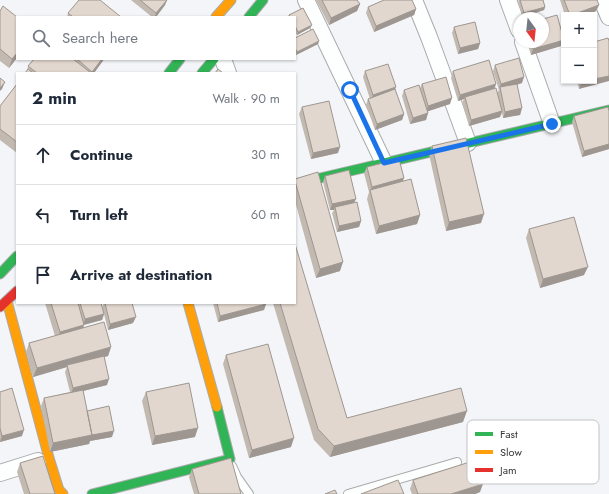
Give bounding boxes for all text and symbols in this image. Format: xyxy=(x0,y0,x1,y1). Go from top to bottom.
north arrow xyxy=(513,12,549,48)
map controls xyxy=(561,12,597,84)
button: + xyxy=(561,12,597,48)
search box xyxy=(16,16,296,60)
icon: search xyxy=(30,27,52,49)
text: Search here xyxy=(62,27,138,49)
button: − xyxy=(561,48,597,84)
route start xyxy=(341,81,359,99)
text: 2 min xyxy=(32,86,77,110)
text: Walk · 90 m xyxy=(212,89,280,108)
route end xyxy=(543,115,561,133)
icon: ahead xyxy=(32,144,54,166)
text: Continue xyxy=(70,144,133,166)
text: 30 m xyxy=(251,145,280,164)
icon: left xyxy=(32,204,54,226)
text: Turn left xyxy=(70,204,128,226)
text: 60 m xyxy=(251,205,280,224)
icon: arrive xyxy=(32,264,54,286)
text: Arrive at destination xyxy=(70,264,212,286)
legend xyxy=(467,420,599,484)
text: Fast xyxy=(500,426,518,442)
text: Slow xyxy=(500,444,522,460)
text: Jam xyxy=(498,462,517,478)

